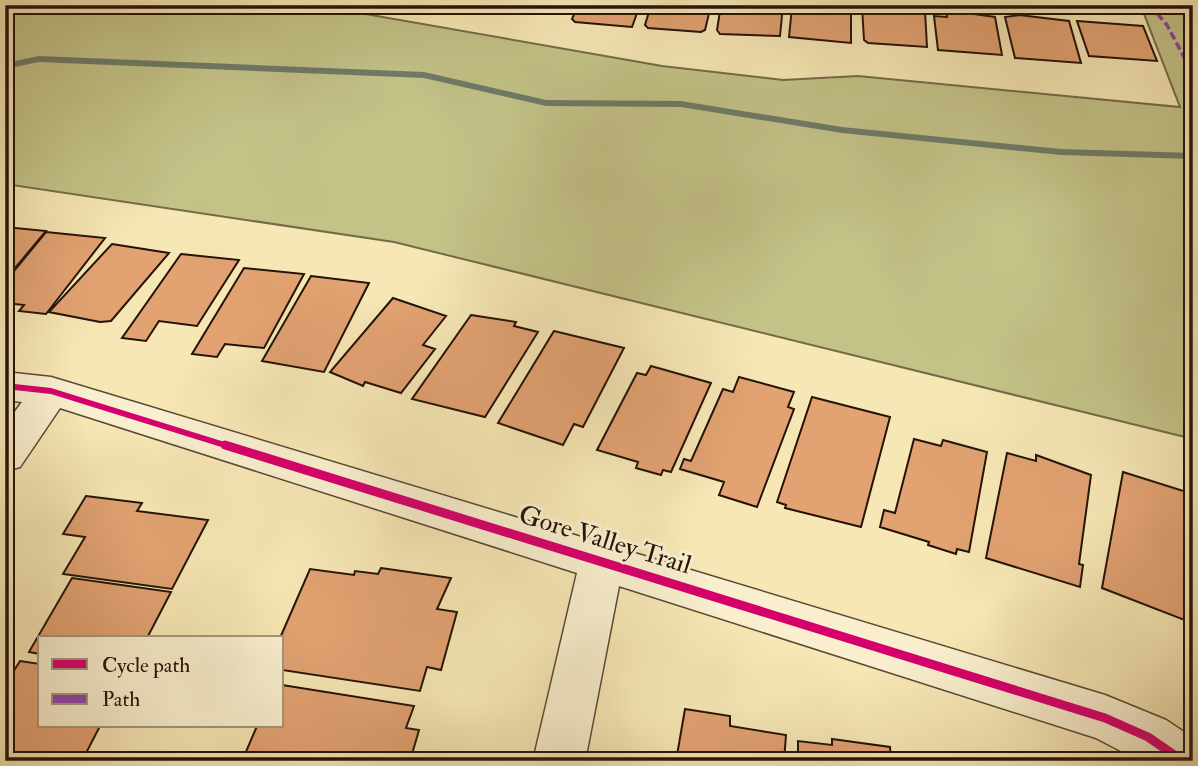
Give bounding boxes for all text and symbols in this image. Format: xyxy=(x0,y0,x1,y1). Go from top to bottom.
street label: Gore Valley Trail xyxy=(515,499,695,582)
legend xyxy=(38,636,284,728)
text: Cycle path xyxy=(102,652,190,679)
text: Path xyxy=(102,686,140,713)

